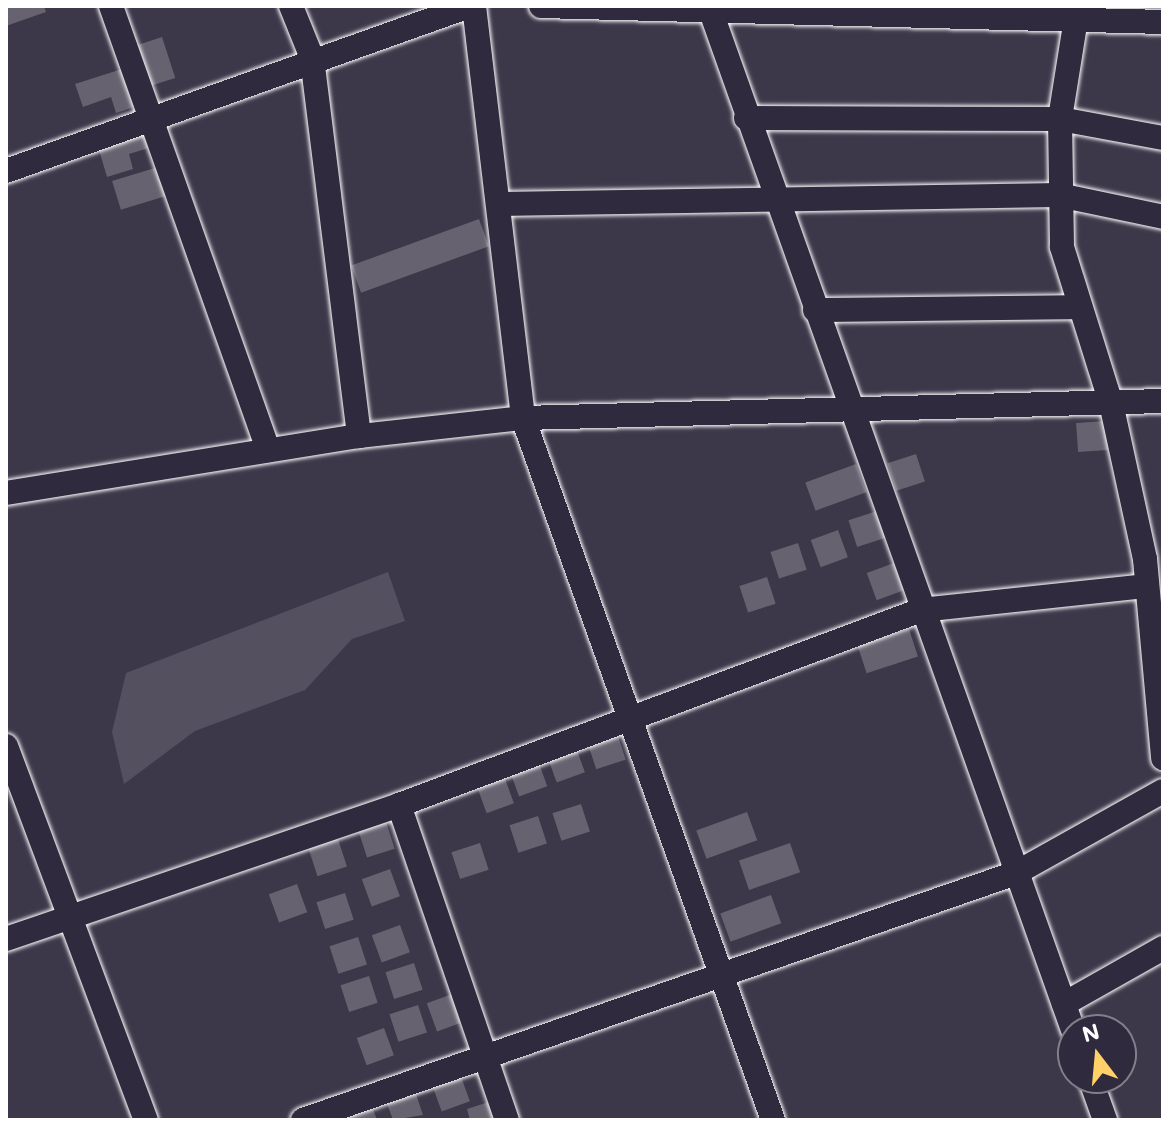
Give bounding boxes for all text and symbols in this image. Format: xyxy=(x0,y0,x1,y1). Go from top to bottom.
north arrow xyxy=(1057,1014,1137,1094)
text: N xyxy=(1079,1016,1103,1049)

